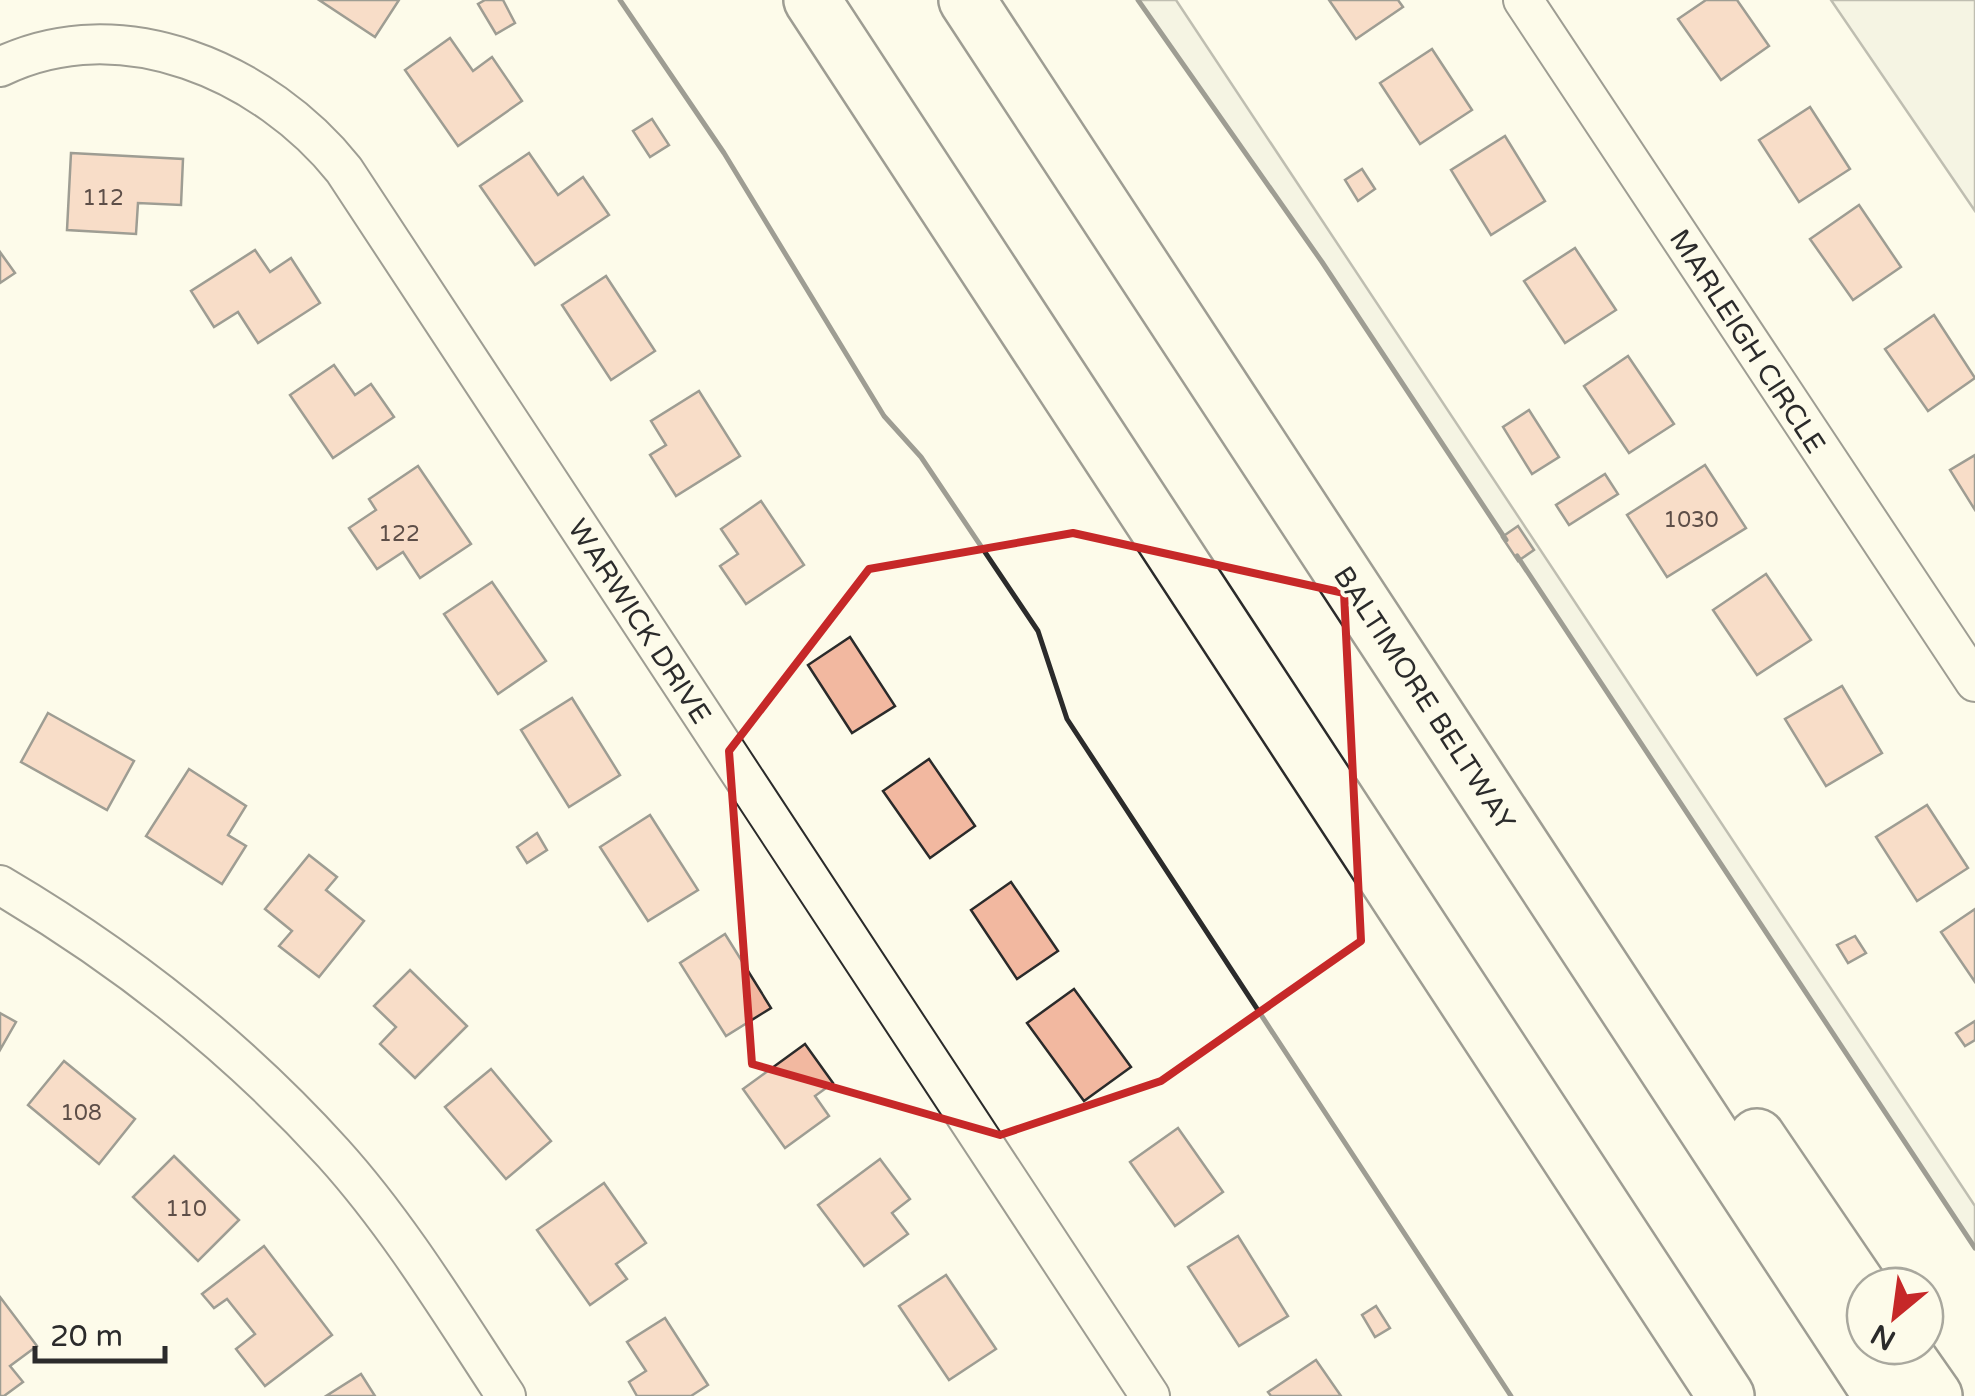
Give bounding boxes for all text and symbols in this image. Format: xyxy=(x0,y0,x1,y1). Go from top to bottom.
house number: 112 xyxy=(82,185,124,211)
street label: MARLEIGH CIRCLE xyxy=(1662,223,1832,460)
house number: 1030 xyxy=(1663,507,1719,533)
street label: WARWICK DRIVE xyxy=(560,513,718,730)
house number: 122 xyxy=(378,521,420,547)
street label: BALTIMORE BELTWAY xyxy=(1326,560,1522,837)
house number: 108 xyxy=(60,1100,102,1126)
house number: 110 xyxy=(165,1196,207,1222)
north arrow xyxy=(1845,1266,1945,1366)
scale bar xyxy=(35,1301,165,1363)
text: N xyxy=(1865,1317,1901,1357)
text: 20 m xyxy=(50,1318,123,1355)

